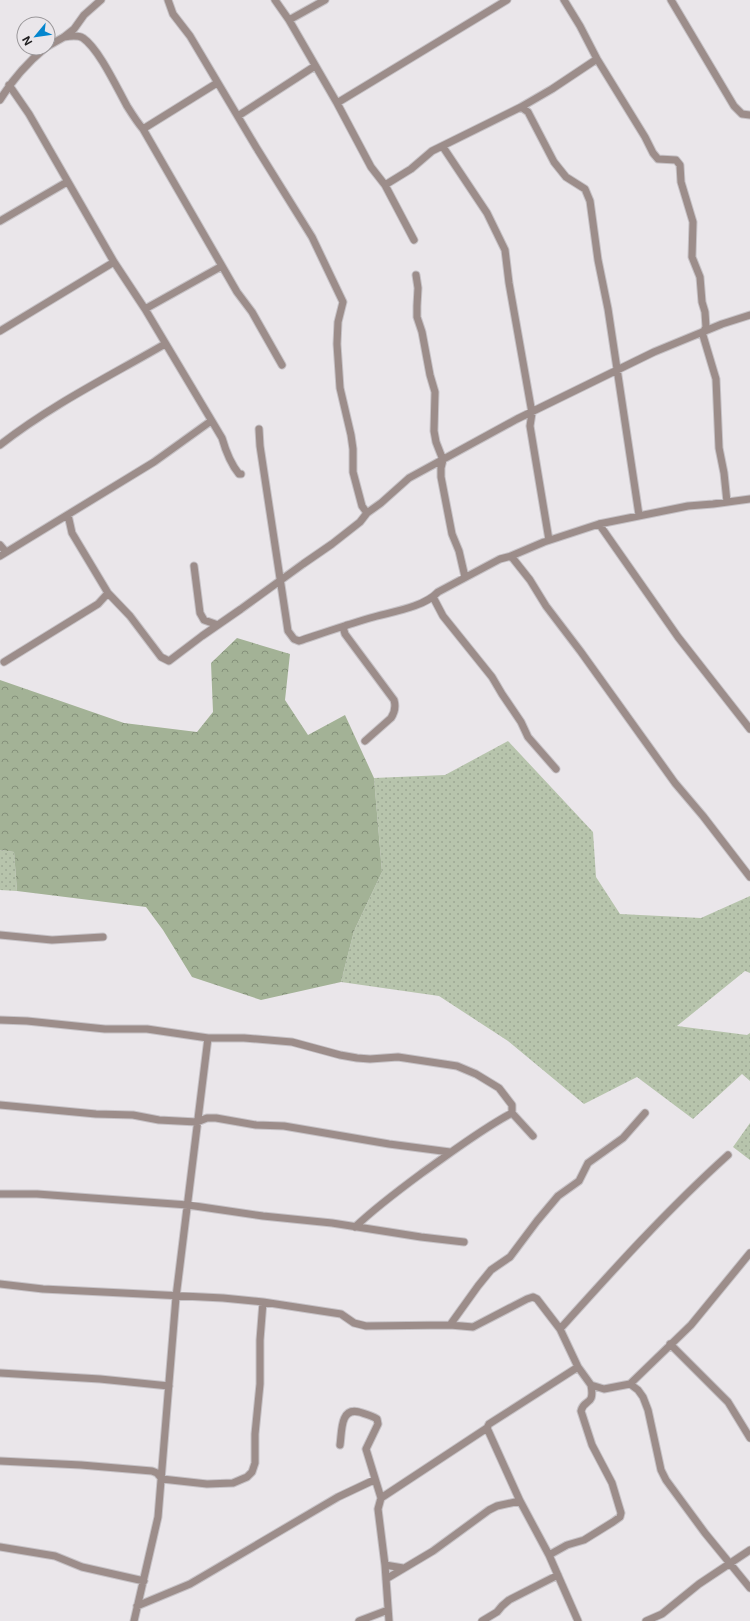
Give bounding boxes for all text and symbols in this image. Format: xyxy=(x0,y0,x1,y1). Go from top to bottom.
north arrow xyxy=(16,16,56,56)
text: N xyxy=(19,34,35,48)

